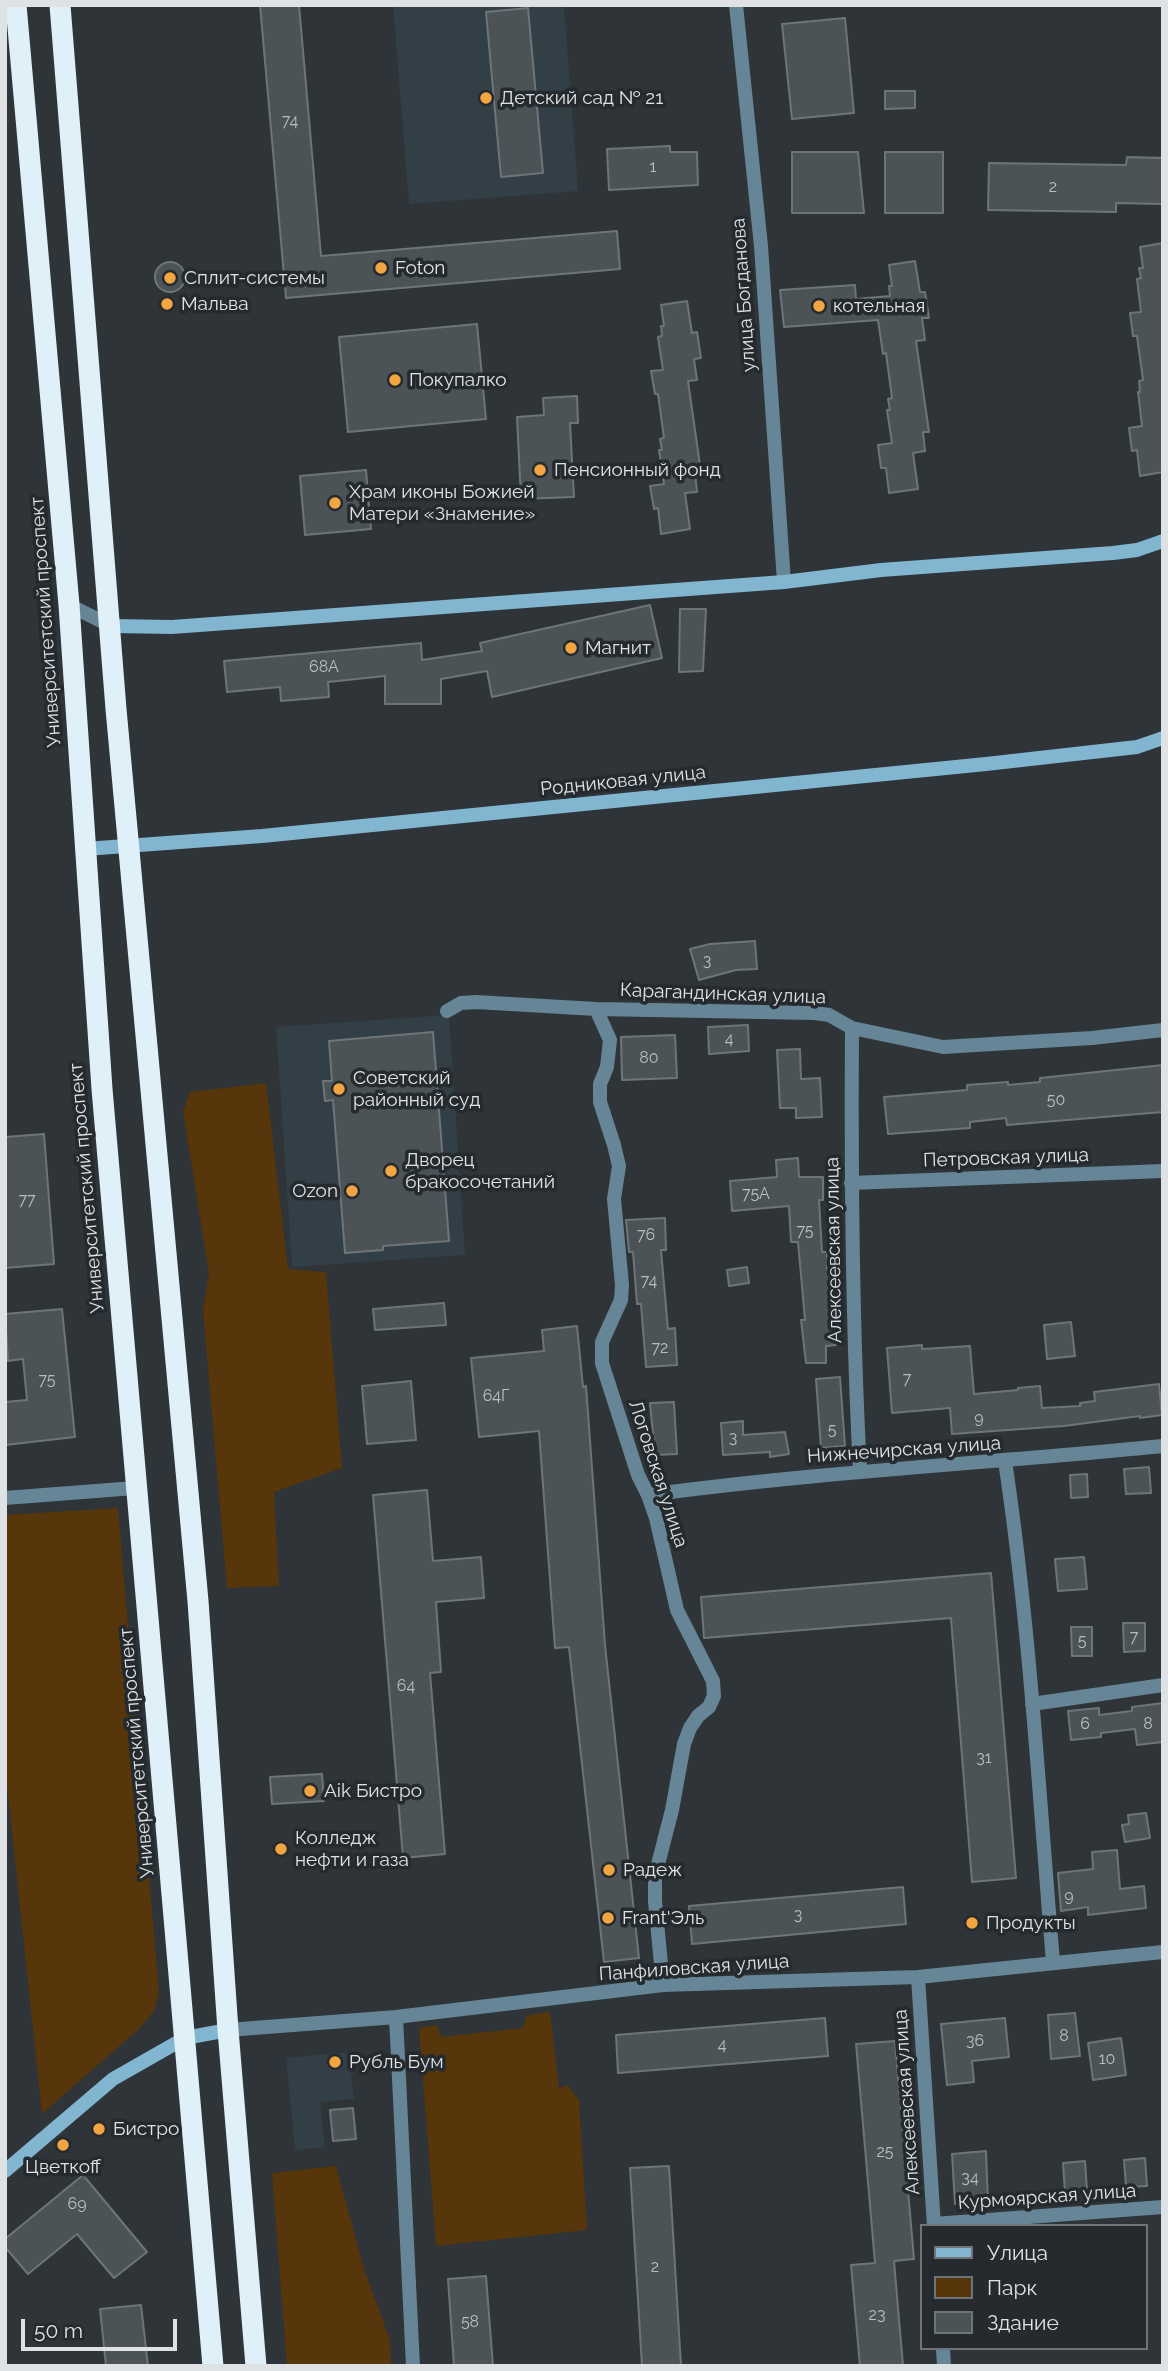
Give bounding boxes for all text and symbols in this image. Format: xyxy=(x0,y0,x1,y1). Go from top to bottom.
place label: Детский сад № 21 xyxy=(500,87,663,109)
marker: Детский сад № 21 xyxy=(478,90,494,106)
house number: 74 xyxy=(282,111,298,131)
house number: 1 xyxy=(650,157,656,177)
house number: 2 xyxy=(1049,177,1057,197)
street label: улица Богданова xyxy=(727,217,761,373)
place label: Foton xyxy=(395,257,445,279)
marker: Foton xyxy=(373,260,389,276)
place label: Сплит-системы xyxy=(184,267,325,289)
marker: Сплит-системы xyxy=(162,270,178,286)
place label: Мальва xyxy=(181,293,249,315)
place label: котельная xyxy=(833,295,925,317)
marker: Мальва xyxy=(159,296,175,312)
marker: котельная xyxy=(811,298,827,314)
place label: Покупалко xyxy=(409,369,507,391)
marker: Покупалко xyxy=(387,372,403,388)
place label: Пенсионный фонд xyxy=(554,459,721,481)
marker: Пенсионный фонд xyxy=(532,462,548,478)
place label: Храм иконы Божией Матери «Знамение» xyxy=(349,481,535,525)
marker: Храм иконы Божией Матери «Знамение» xyxy=(327,495,343,511)
street label: Университетский проспект xyxy=(26,496,66,748)
place label: Магнит xyxy=(585,637,651,659)
marker: Магнит xyxy=(563,640,579,656)
house number: 68А xyxy=(309,657,339,677)
street label: Родниковая улица xyxy=(539,761,707,801)
house number: 3 xyxy=(703,951,711,971)
street label: Карагандинская улица xyxy=(620,979,826,1009)
house number: 4 xyxy=(725,1029,733,1049)
house number: 80 xyxy=(639,1048,659,1068)
street label: Университетский проспект xyxy=(65,1062,109,1314)
place label: Советский районный суд xyxy=(353,1067,480,1111)
marker: Советский районный суд xyxy=(331,1081,347,1097)
house number: 50 xyxy=(1047,1090,1065,1110)
street label: Петровская улица xyxy=(923,1144,1089,1172)
place label: Дворец бракосочетаний xyxy=(405,1149,555,1193)
street label: Алексеевская улица xyxy=(821,1157,847,1343)
marker: Дворец бракосочетаний xyxy=(383,1163,399,1179)
place label: Ozon xyxy=(292,1180,338,1202)
marker: Ozon xyxy=(344,1183,360,1199)
house number: 75А xyxy=(742,1184,770,1204)
house number: 77 xyxy=(18,1190,36,1210)
house number: 75 xyxy=(796,1221,814,1241)
house number: 76 xyxy=(637,1225,655,1245)
house number: 74 xyxy=(641,1271,657,1291)
house number: 72 xyxy=(652,1338,668,1358)
house number: 7 xyxy=(903,1369,911,1389)
house number: 75 xyxy=(38,1370,56,1390)
house number: 64Г xyxy=(483,1386,509,1406)
street label: Логовская улица xyxy=(623,1398,693,1550)
house number: 9 xyxy=(974,1408,984,1428)
house number: 5 xyxy=(828,1420,836,1440)
house number: 3 xyxy=(729,1428,737,1448)
street label: Нижнечирская улица xyxy=(806,1432,1002,1468)
street label: Университетский проспект xyxy=(115,1627,159,1879)
house number: 7 xyxy=(1130,1627,1138,1647)
house number: 5 xyxy=(1078,1631,1086,1651)
house number: 64 xyxy=(397,1676,415,1696)
house number: 6 xyxy=(1080,1714,1090,1734)
house number: 8 xyxy=(1143,1714,1153,1734)
house number: 31 xyxy=(976,1748,992,1768)
place label: Aik Бистро xyxy=(324,1780,422,1802)
marker: Aik Бистро xyxy=(302,1783,318,1799)
place label: Колледж нефти и газа xyxy=(295,1827,409,1871)
marker: Колледж нефти и газа xyxy=(273,1841,289,1857)
place label: Радеж xyxy=(623,1859,682,1881)
marker: Радеж xyxy=(601,1862,617,1878)
house number: 9 xyxy=(1064,1886,1074,1906)
house number: 3 xyxy=(794,1905,802,1925)
place label: Frant'Эль xyxy=(622,1907,704,1929)
marker: Frant'Эль xyxy=(600,1910,616,1926)
place label: Продукты xyxy=(986,1912,1076,1934)
marker: Продукты xyxy=(964,1915,980,1931)
street label: Панфиловская улица xyxy=(598,1950,790,1986)
street label: Алексеевская улица xyxy=(889,2008,925,2196)
house number: 8 xyxy=(1059,2026,1069,2046)
house number: 36 xyxy=(966,2031,984,2051)
house number: 4 xyxy=(718,2035,726,2055)
house number: 10 xyxy=(1099,2049,1115,2069)
place label: Рубль Бум xyxy=(349,2051,444,2073)
marker: Рубль Бум xyxy=(327,2054,343,2070)
place label: Бистро xyxy=(113,2118,179,2140)
marker: Бистро xyxy=(91,2121,107,2137)
marker: Цветкоff xyxy=(55,2137,71,2153)
house number: 25 xyxy=(876,2142,894,2162)
place label: Цветкоff xyxy=(25,2156,101,2178)
house number: 34 xyxy=(961,2168,979,2188)
street label: Курмоярская улица xyxy=(957,2179,1137,2215)
house number: 69 xyxy=(67,2194,87,2214)
legend xyxy=(920,2224,1147,2350)
text: Улица xyxy=(987,2240,1048,2265)
house number: 2 xyxy=(651,2257,659,2277)
text: Парк xyxy=(987,2275,1037,2300)
scale bar xyxy=(24,2304,180,2348)
house number: 23 xyxy=(869,2305,885,2325)
text: Здание xyxy=(987,2310,1059,2335)
house number: 58 xyxy=(461,2312,479,2332)
text: 50 m xyxy=(34,2318,83,2343)

